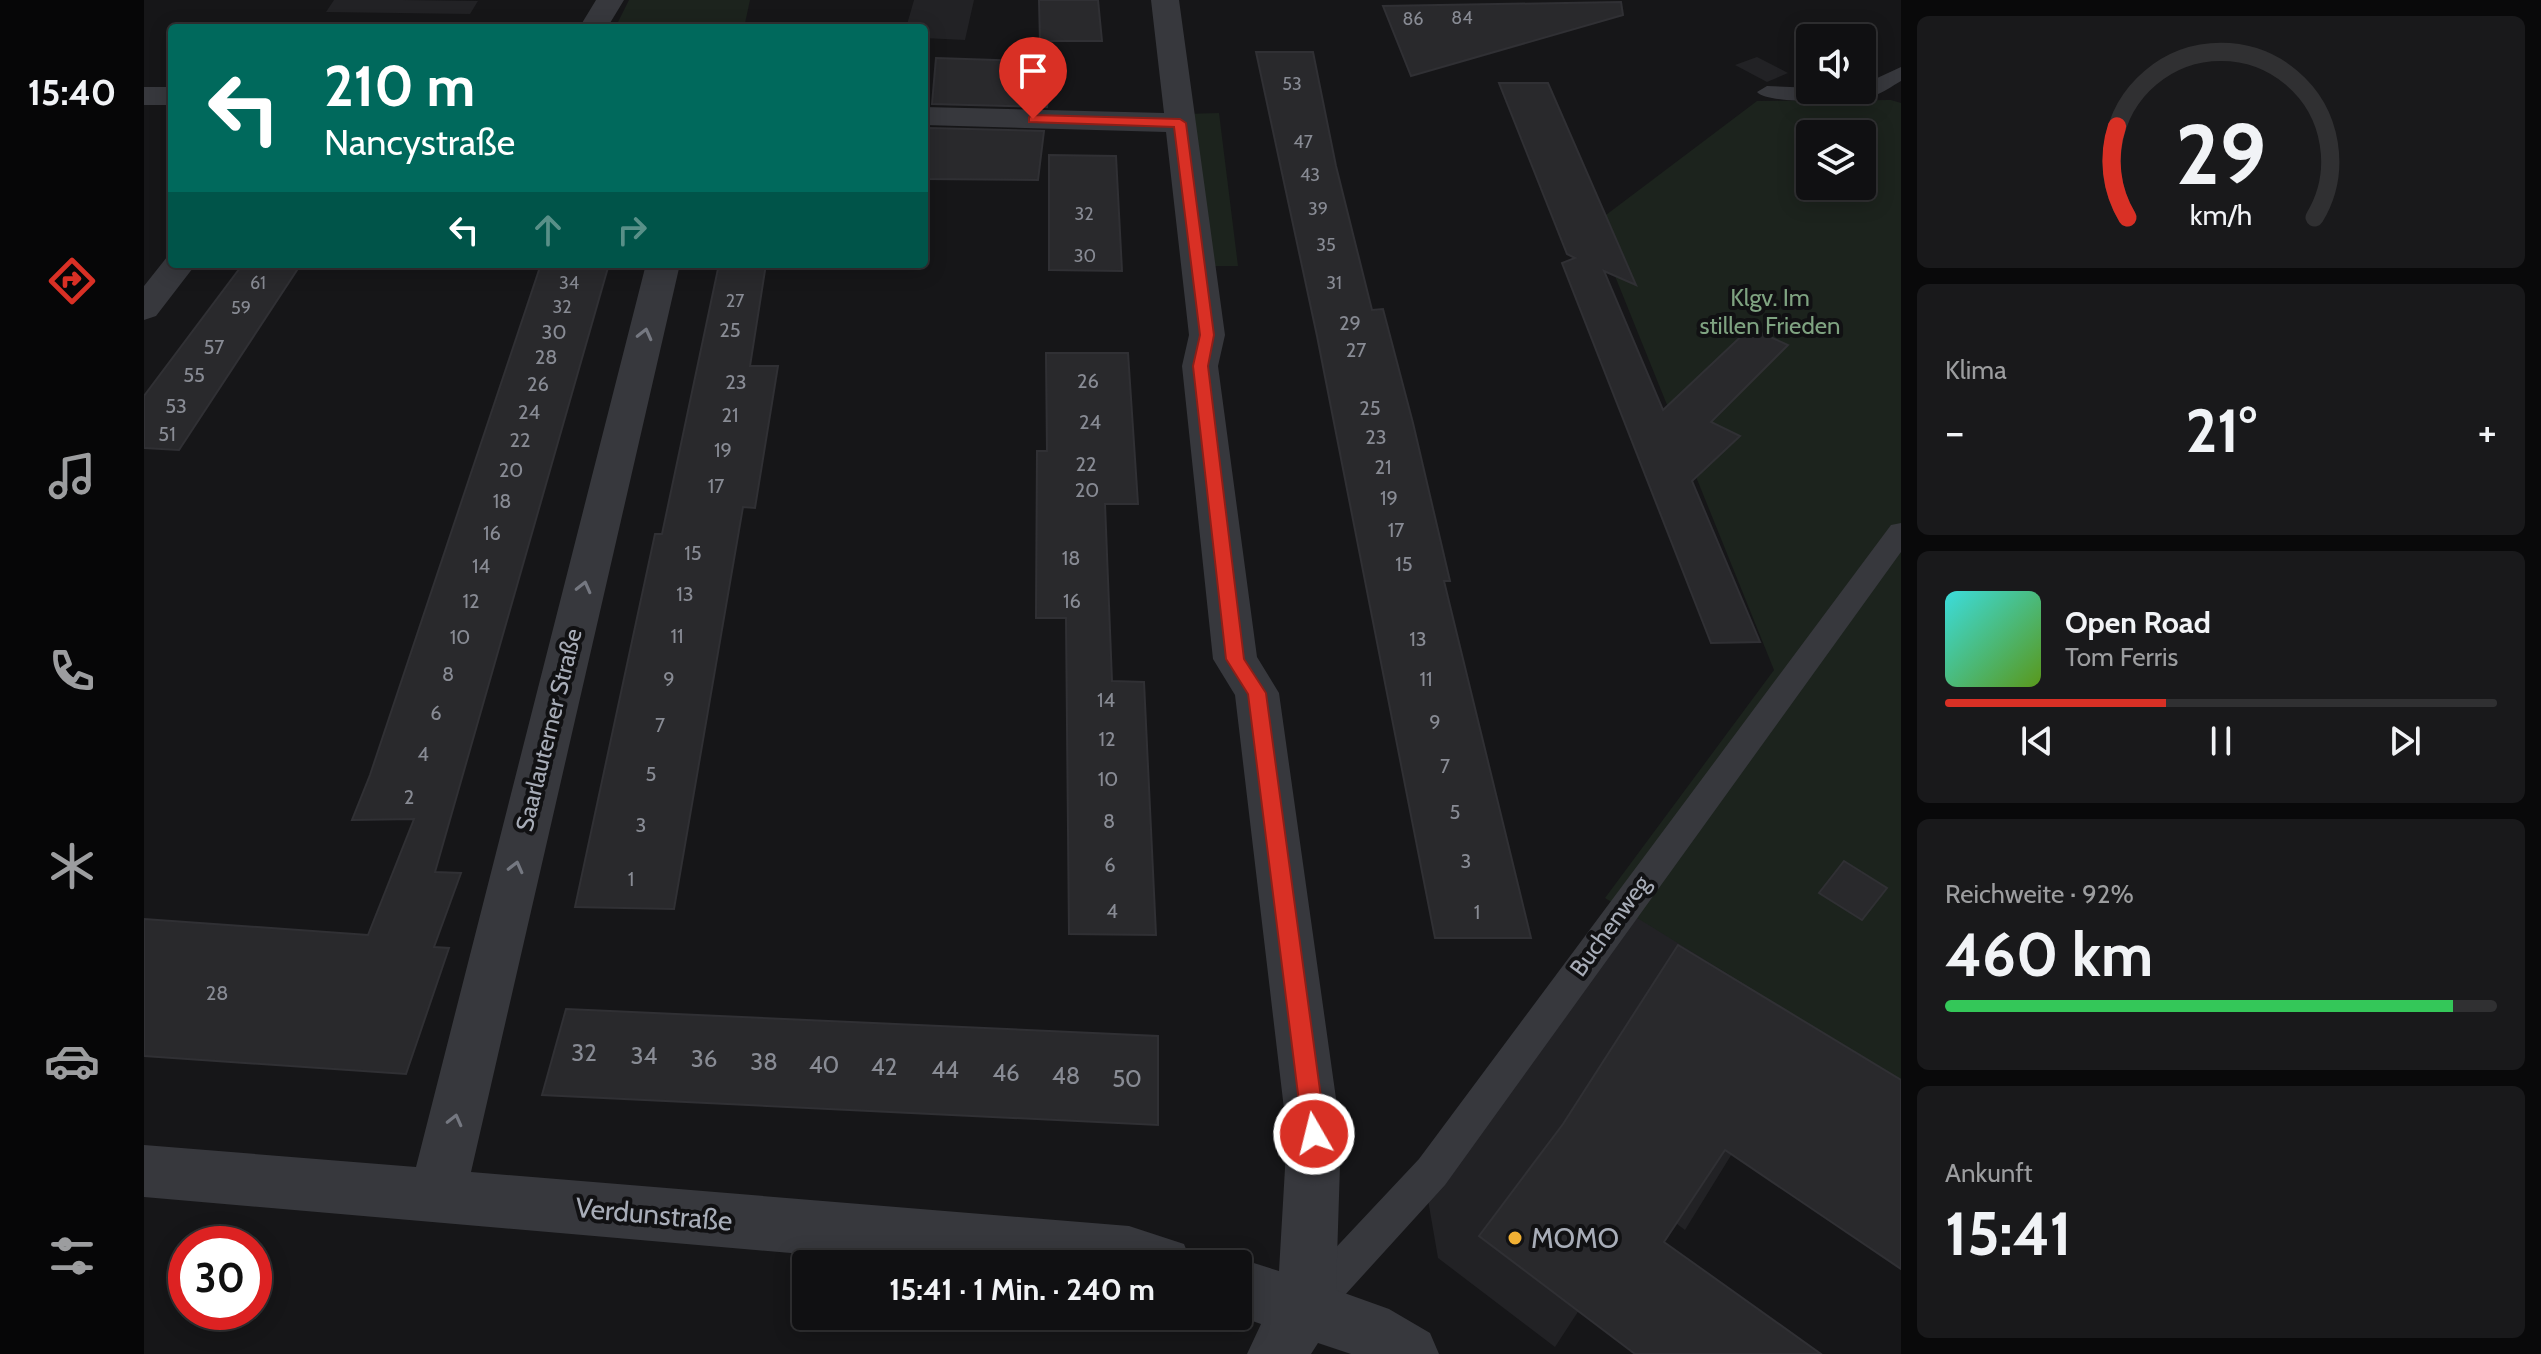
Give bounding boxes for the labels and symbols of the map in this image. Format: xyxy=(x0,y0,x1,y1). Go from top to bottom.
house number: 84 xyxy=(1451,7,1473,29)
house number: 86 xyxy=(1402,8,1424,30)
pin xyxy=(999,37,1067,119)
house number: 53 xyxy=(1282,73,1302,95)
house number: 47 xyxy=(1293,131,1313,153)
house number: 43 xyxy=(1300,164,1320,186)
house number: 39 xyxy=(1308,198,1328,220)
house number: 32 xyxy=(1074,203,1094,225)
house number: 35 xyxy=(1316,234,1336,256)
house number: 30 xyxy=(1074,245,1096,267)
house number: 61 xyxy=(250,272,266,294)
house number: 34 xyxy=(559,272,579,294)
house number: 31 xyxy=(1326,272,1342,294)
park label: Klgv. Im stillen Frieden xyxy=(1700,283,1840,340)
house number: 27 xyxy=(726,290,744,312)
house number: 32 xyxy=(552,296,572,318)
house number: 59 xyxy=(231,297,251,319)
house number: 29 xyxy=(1339,311,1361,335)
house number: 25 xyxy=(719,318,741,342)
house number: 30 xyxy=(542,320,566,344)
one-way arrow xyxy=(636,328,653,342)
house number: 57 xyxy=(204,335,224,359)
house number: 27 xyxy=(1346,338,1366,362)
house number: 28 xyxy=(535,345,557,369)
house number: 55 xyxy=(183,363,205,387)
house number: 26 xyxy=(1077,369,1099,393)
house number: 23 xyxy=(725,370,747,394)
house number: 26 xyxy=(527,372,549,396)
house number: 53 xyxy=(165,394,187,418)
house number: 25 xyxy=(1359,396,1381,420)
house number: 24 xyxy=(518,400,540,424)
house number: 21 xyxy=(722,403,739,427)
house number: 24 xyxy=(1079,410,1101,434)
house number: 51 xyxy=(158,422,176,446)
house number: 23 xyxy=(1365,425,1387,449)
house number: 22 xyxy=(510,428,530,452)
house number: 19 xyxy=(714,438,732,462)
house number: 22 xyxy=(1076,452,1096,476)
house number: 21 xyxy=(1375,455,1392,479)
house number: 20 xyxy=(499,458,523,482)
house number: 17 xyxy=(708,474,724,498)
house number: 20 xyxy=(1075,478,1099,502)
house number: 19 xyxy=(1380,486,1398,510)
house number: 18 xyxy=(493,489,511,513)
house number: 17 xyxy=(1388,518,1404,542)
house number: 16 xyxy=(483,521,501,545)
house number: 15 xyxy=(684,541,702,565)
house number: 18 xyxy=(1062,546,1080,570)
house number: 15 xyxy=(1395,552,1413,576)
house number: 14 xyxy=(472,554,490,578)
one-way arrow xyxy=(575,581,592,594)
house number: 13 xyxy=(676,582,694,606)
house number: 12 xyxy=(463,589,480,613)
house number: 16 xyxy=(1063,589,1081,613)
house number: 11 xyxy=(670,624,684,648)
house number: 10 xyxy=(450,625,470,649)
street label: Saarlauterner Straße xyxy=(509,626,588,834)
house number: 13 xyxy=(1409,627,1427,651)
house number: 8 xyxy=(442,662,454,686)
house number: 9 xyxy=(663,667,675,691)
house number: 11 xyxy=(1419,667,1433,691)
house number: 14 xyxy=(1097,688,1115,712)
house number: 6 xyxy=(430,701,442,725)
house number: 9 xyxy=(1429,710,1441,734)
house number: 7 xyxy=(655,713,665,737)
house number: 12 xyxy=(1099,727,1116,751)
house number: 4 xyxy=(417,742,429,766)
house number: 7 xyxy=(1440,754,1450,778)
house number: 5 xyxy=(646,762,656,786)
house number: 10 xyxy=(1098,767,1118,791)
house number: 2 xyxy=(404,785,414,809)
house number: 5 xyxy=(1450,800,1460,824)
house number: 8 xyxy=(1103,809,1115,833)
house number: 3 xyxy=(636,813,646,837)
house number: 3 xyxy=(1461,849,1471,873)
house number: 6 xyxy=(1104,853,1116,877)
one-way arrow xyxy=(507,861,524,874)
house number: 1 xyxy=(628,867,634,891)
street label: Buchenweg xyxy=(1563,869,1657,982)
house number: 4 xyxy=(1106,899,1118,923)
house number: 1 xyxy=(1474,900,1480,924)
house number: 28 xyxy=(206,981,228,1005)
house number: 32 xyxy=(571,1038,597,1067)
house number: 34 xyxy=(631,1041,658,1070)
house number: 36 xyxy=(691,1044,717,1073)
house number: 38 xyxy=(750,1047,778,1076)
house number: 40 xyxy=(809,1050,839,1079)
house number: 42 xyxy=(871,1052,897,1081)
house number: 44 xyxy=(931,1055,959,1084)
house number: 46 xyxy=(992,1058,1020,1087)
house number: 48 xyxy=(1052,1061,1080,1090)
house number: 50 xyxy=(1112,1064,1142,1093)
position arrow xyxy=(1272,1092,1356,1176)
one-way arrow xyxy=(446,1113,463,1127)
street label: Verdunstraße xyxy=(574,1190,734,1238)
place label: MOMO xyxy=(1531,1221,1619,1255)
speed limit sign: 30 xyxy=(168,1226,272,1330)
marker: MOMO xyxy=(1506,1229,1524,1247)

